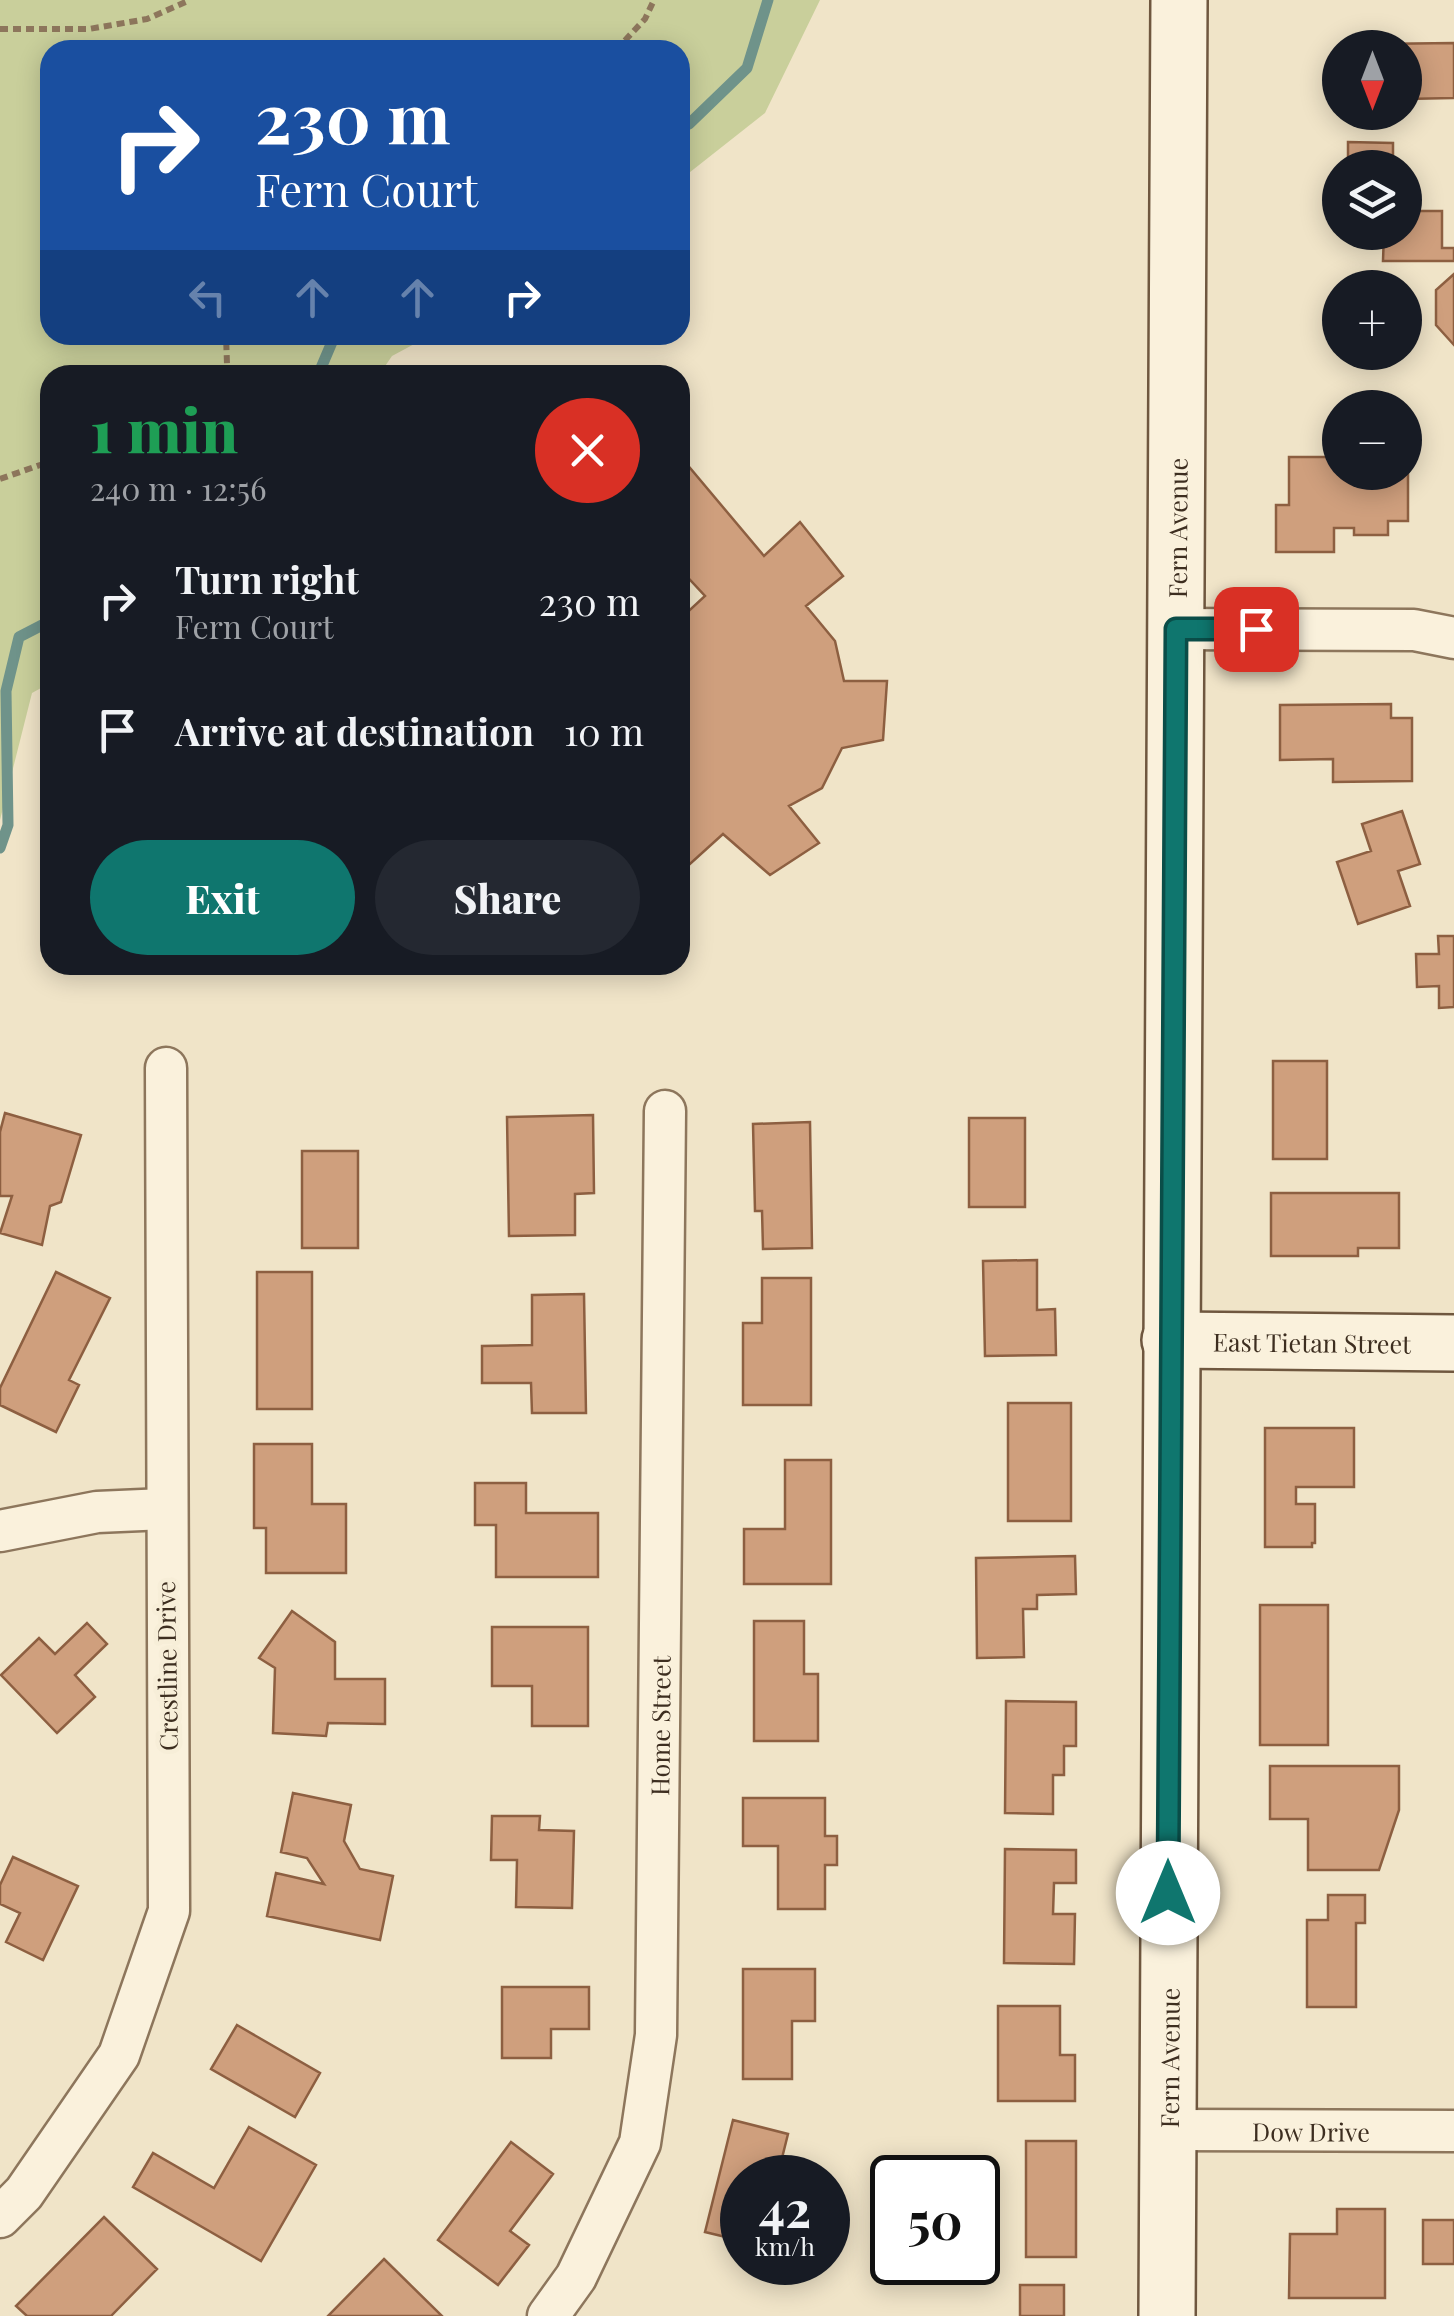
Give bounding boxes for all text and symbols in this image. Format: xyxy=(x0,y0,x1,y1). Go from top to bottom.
north arrow xyxy=(1322,30,1422,130)
map controls xyxy=(1322,30,1422,490)
text: 230 m xyxy=(255,68,451,162)
icon: right xyxy=(90,80,220,210)
button: layers xyxy=(1322,150,1422,250)
text: Fern Court xyxy=(255,158,478,218)
icon: left xyxy=(180,270,235,325)
icon: ahead xyxy=(285,270,340,325)
icon: ahead xyxy=(390,270,445,325)
icon: right xyxy=(495,270,550,325)
button: + xyxy=(1322,270,1422,370)
text: 1 min xyxy=(90,388,238,468)
button: − xyxy=(1322,390,1422,490)
button: close xyxy=(535,398,640,503)
street label: Fern Avenue xyxy=(1159,458,1193,598)
text: 240 m · 12:56 xyxy=(90,466,267,509)
text: Turn right xyxy=(175,553,359,604)
icon: right xyxy=(90,573,145,628)
text: 230 m xyxy=(539,575,640,626)
pin xyxy=(1214,587,1299,672)
icon: arrive xyxy=(1229,602,1284,657)
text: Fern Court xyxy=(175,604,334,647)
icon: arrive xyxy=(90,703,145,758)
text: Arrive at destination xyxy=(175,705,534,756)
text: 10 m xyxy=(564,705,644,756)
button: Exit xyxy=(90,840,355,955)
button: Share xyxy=(375,840,640,955)
street label: East Tietan Street xyxy=(1213,1324,1412,1359)
street label: Crestline Drive xyxy=(148,1581,184,1751)
street label: Home Street xyxy=(642,1654,676,1796)
position arrow xyxy=(1116,1841,1220,1945)
street label: Fern Avenue xyxy=(1151,1988,1185,2128)
street label: Dow Drive xyxy=(1252,2114,1370,2147)
speed limit sign: 50 xyxy=(870,2155,1000,2285)
text: 42 xyxy=(759,2174,811,2241)
text: km/h xyxy=(755,2229,815,2262)

